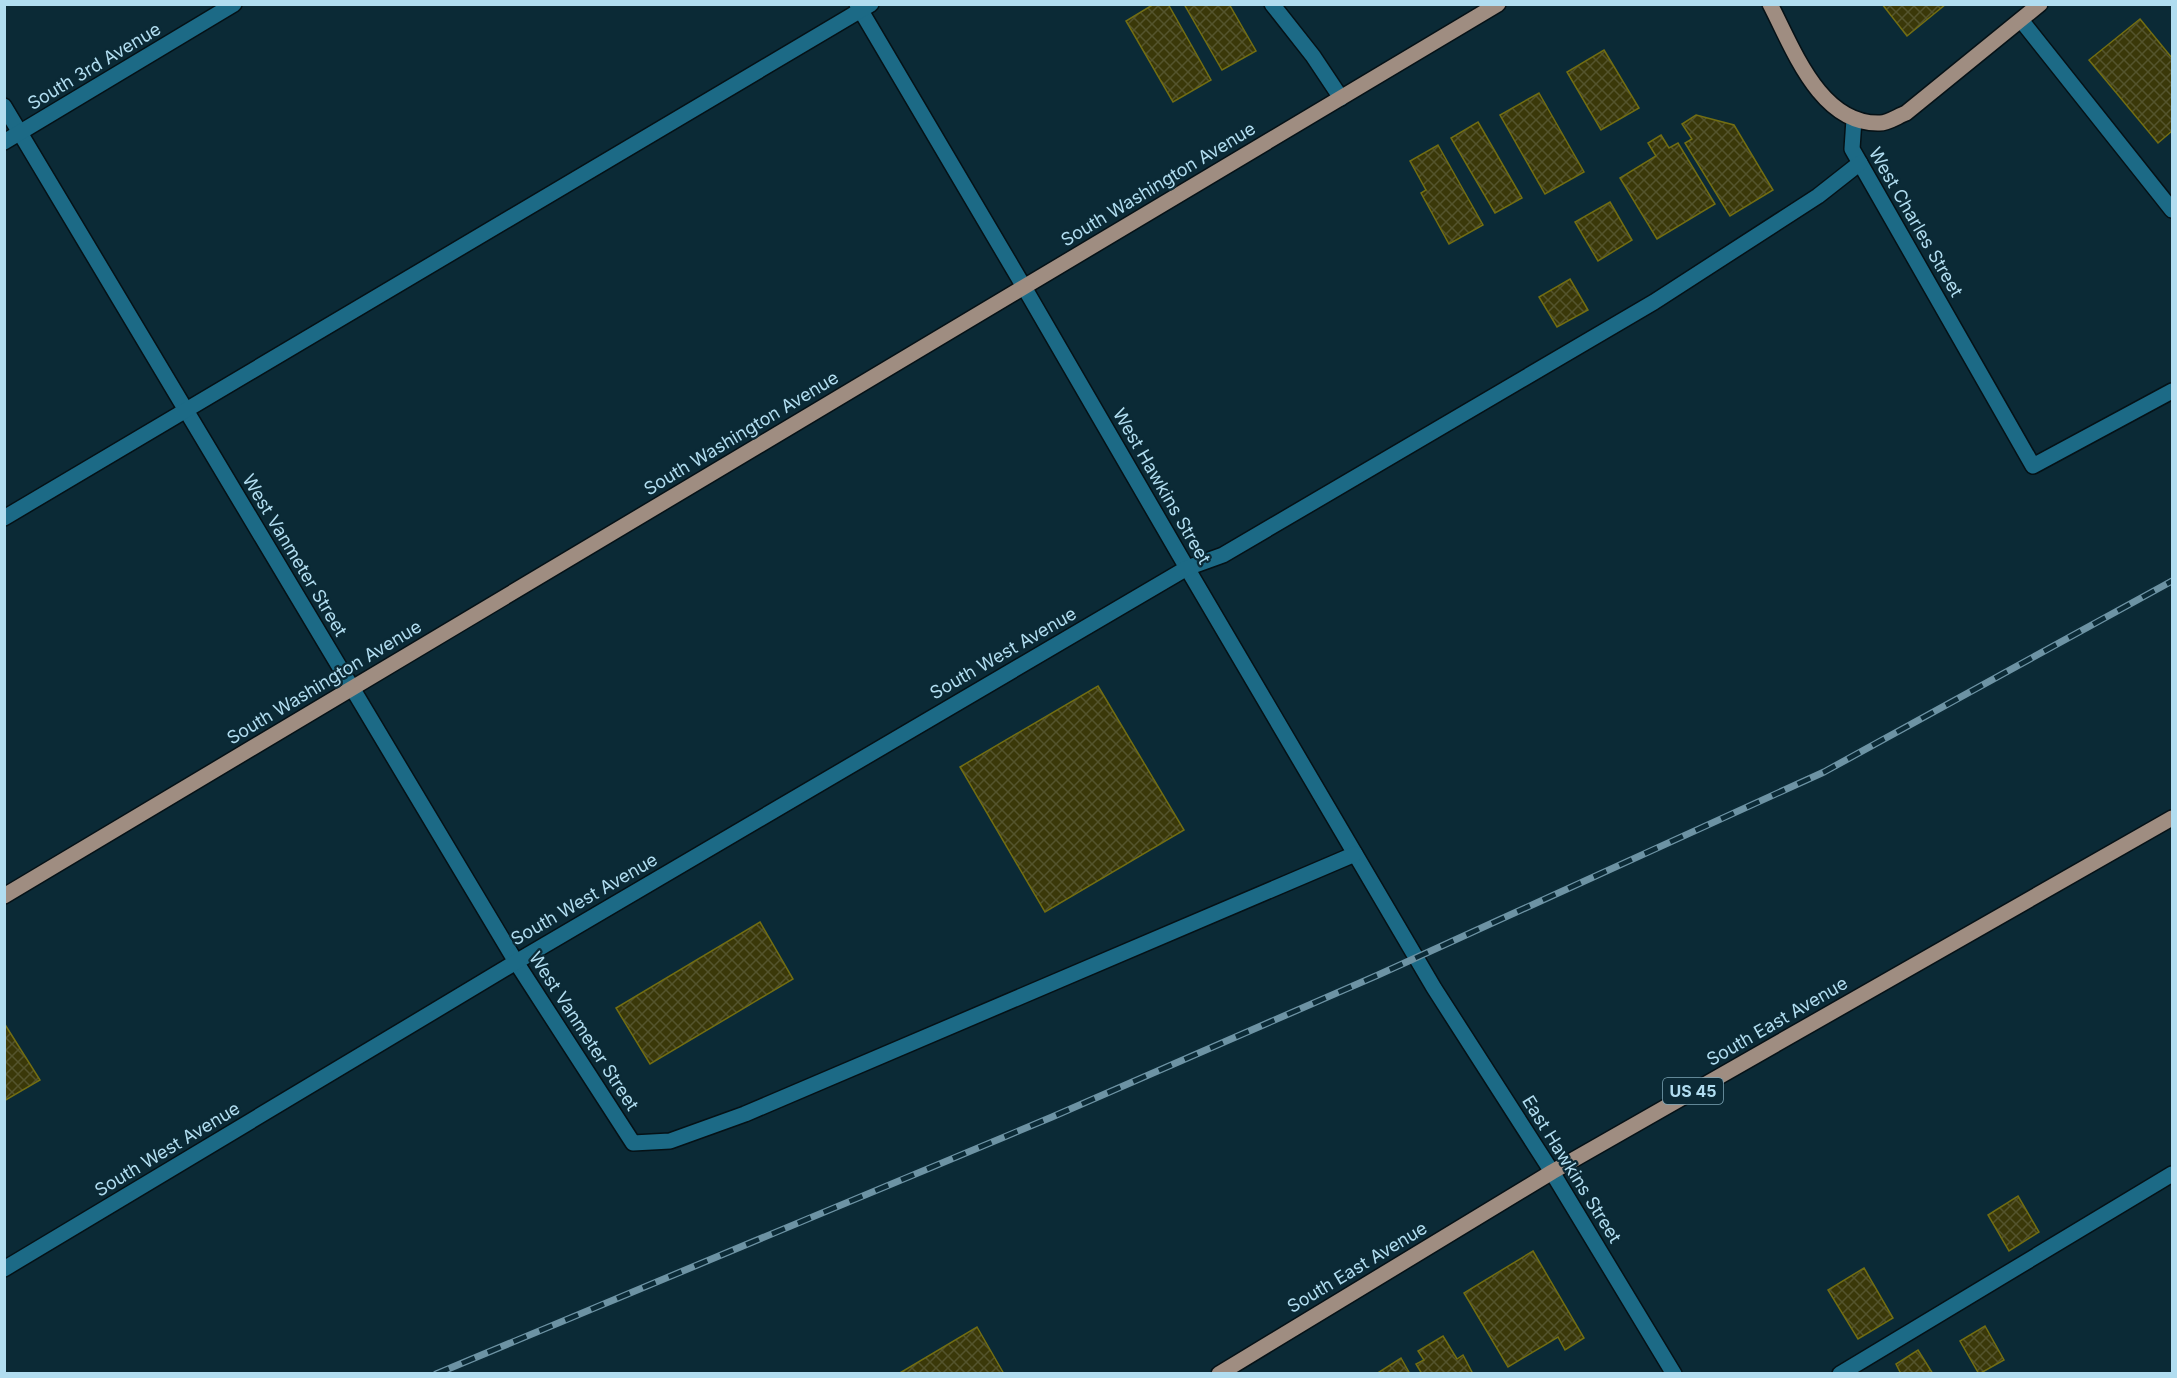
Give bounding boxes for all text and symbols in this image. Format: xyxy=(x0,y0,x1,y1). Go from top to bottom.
street label: South 3rd Avenue xyxy=(24,18,164,114)
street label: South Washington Avenue xyxy=(1057,118,1259,250)
street label: West Charles Street xyxy=(1865,144,1967,300)
street label: South Washington Avenue xyxy=(640,367,842,499)
street label: West Hawkins Street xyxy=(1109,404,1215,568)
street label: West Vanmeter Street xyxy=(238,470,352,640)
street label: South West Avenue xyxy=(926,603,1080,703)
street label: South Washington Avenue xyxy=(223,616,425,748)
street label: South West Avenue xyxy=(507,849,661,949)
street label: West Vanmeter Street xyxy=(525,948,643,1114)
street label: South East Avenue xyxy=(1703,972,1851,1070)
road number: US 45 xyxy=(1663,1078,1723,1104)
street label: East Hawkins Street xyxy=(1518,1091,1626,1247)
street label: South West Avenue xyxy=(91,1097,243,1201)
street label: South East Avenue xyxy=(1283,1217,1431,1317)

